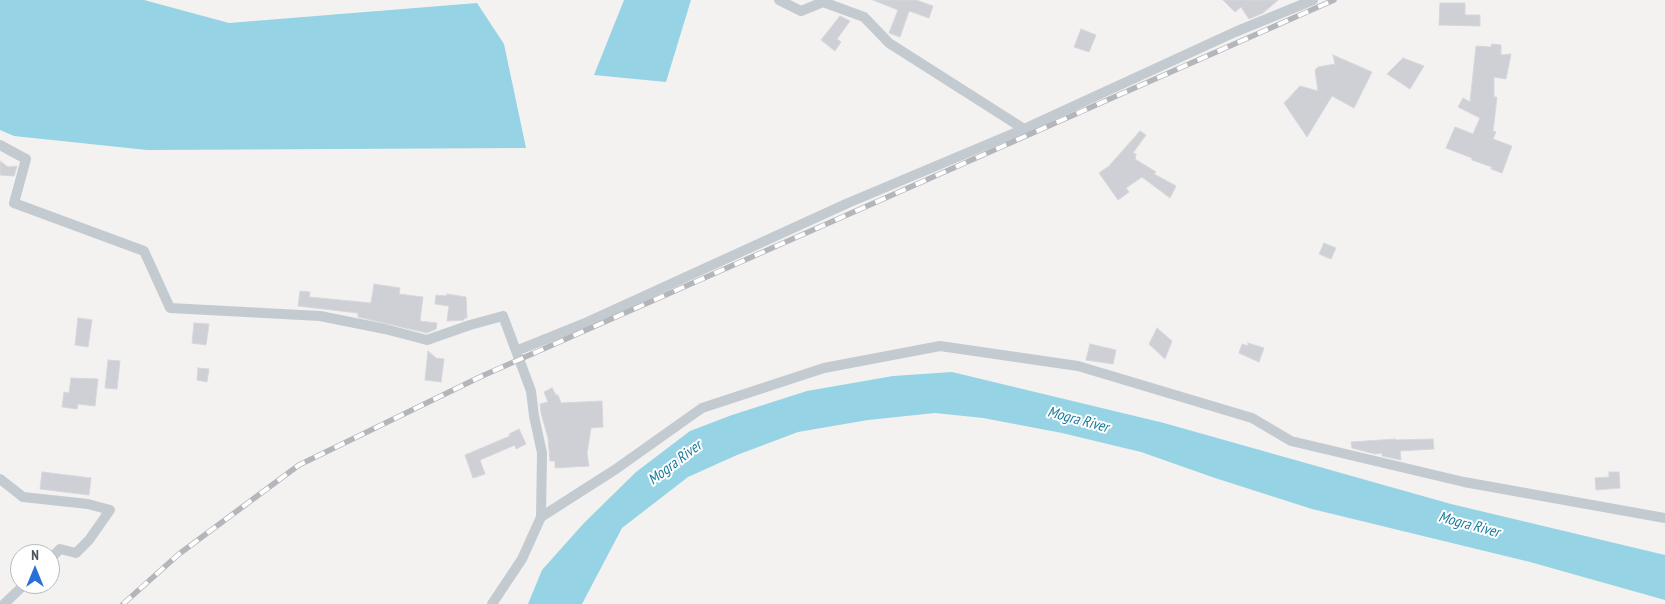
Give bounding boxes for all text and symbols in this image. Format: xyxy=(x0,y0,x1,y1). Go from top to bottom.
water label: Mogra River xyxy=(1046,403,1110,437)
water label: Mogra River xyxy=(645,437,705,489)
water label: Mogra River xyxy=(1437,508,1501,542)
north arrow xyxy=(10,544,60,594)
text: N xyxy=(31,546,39,564)

